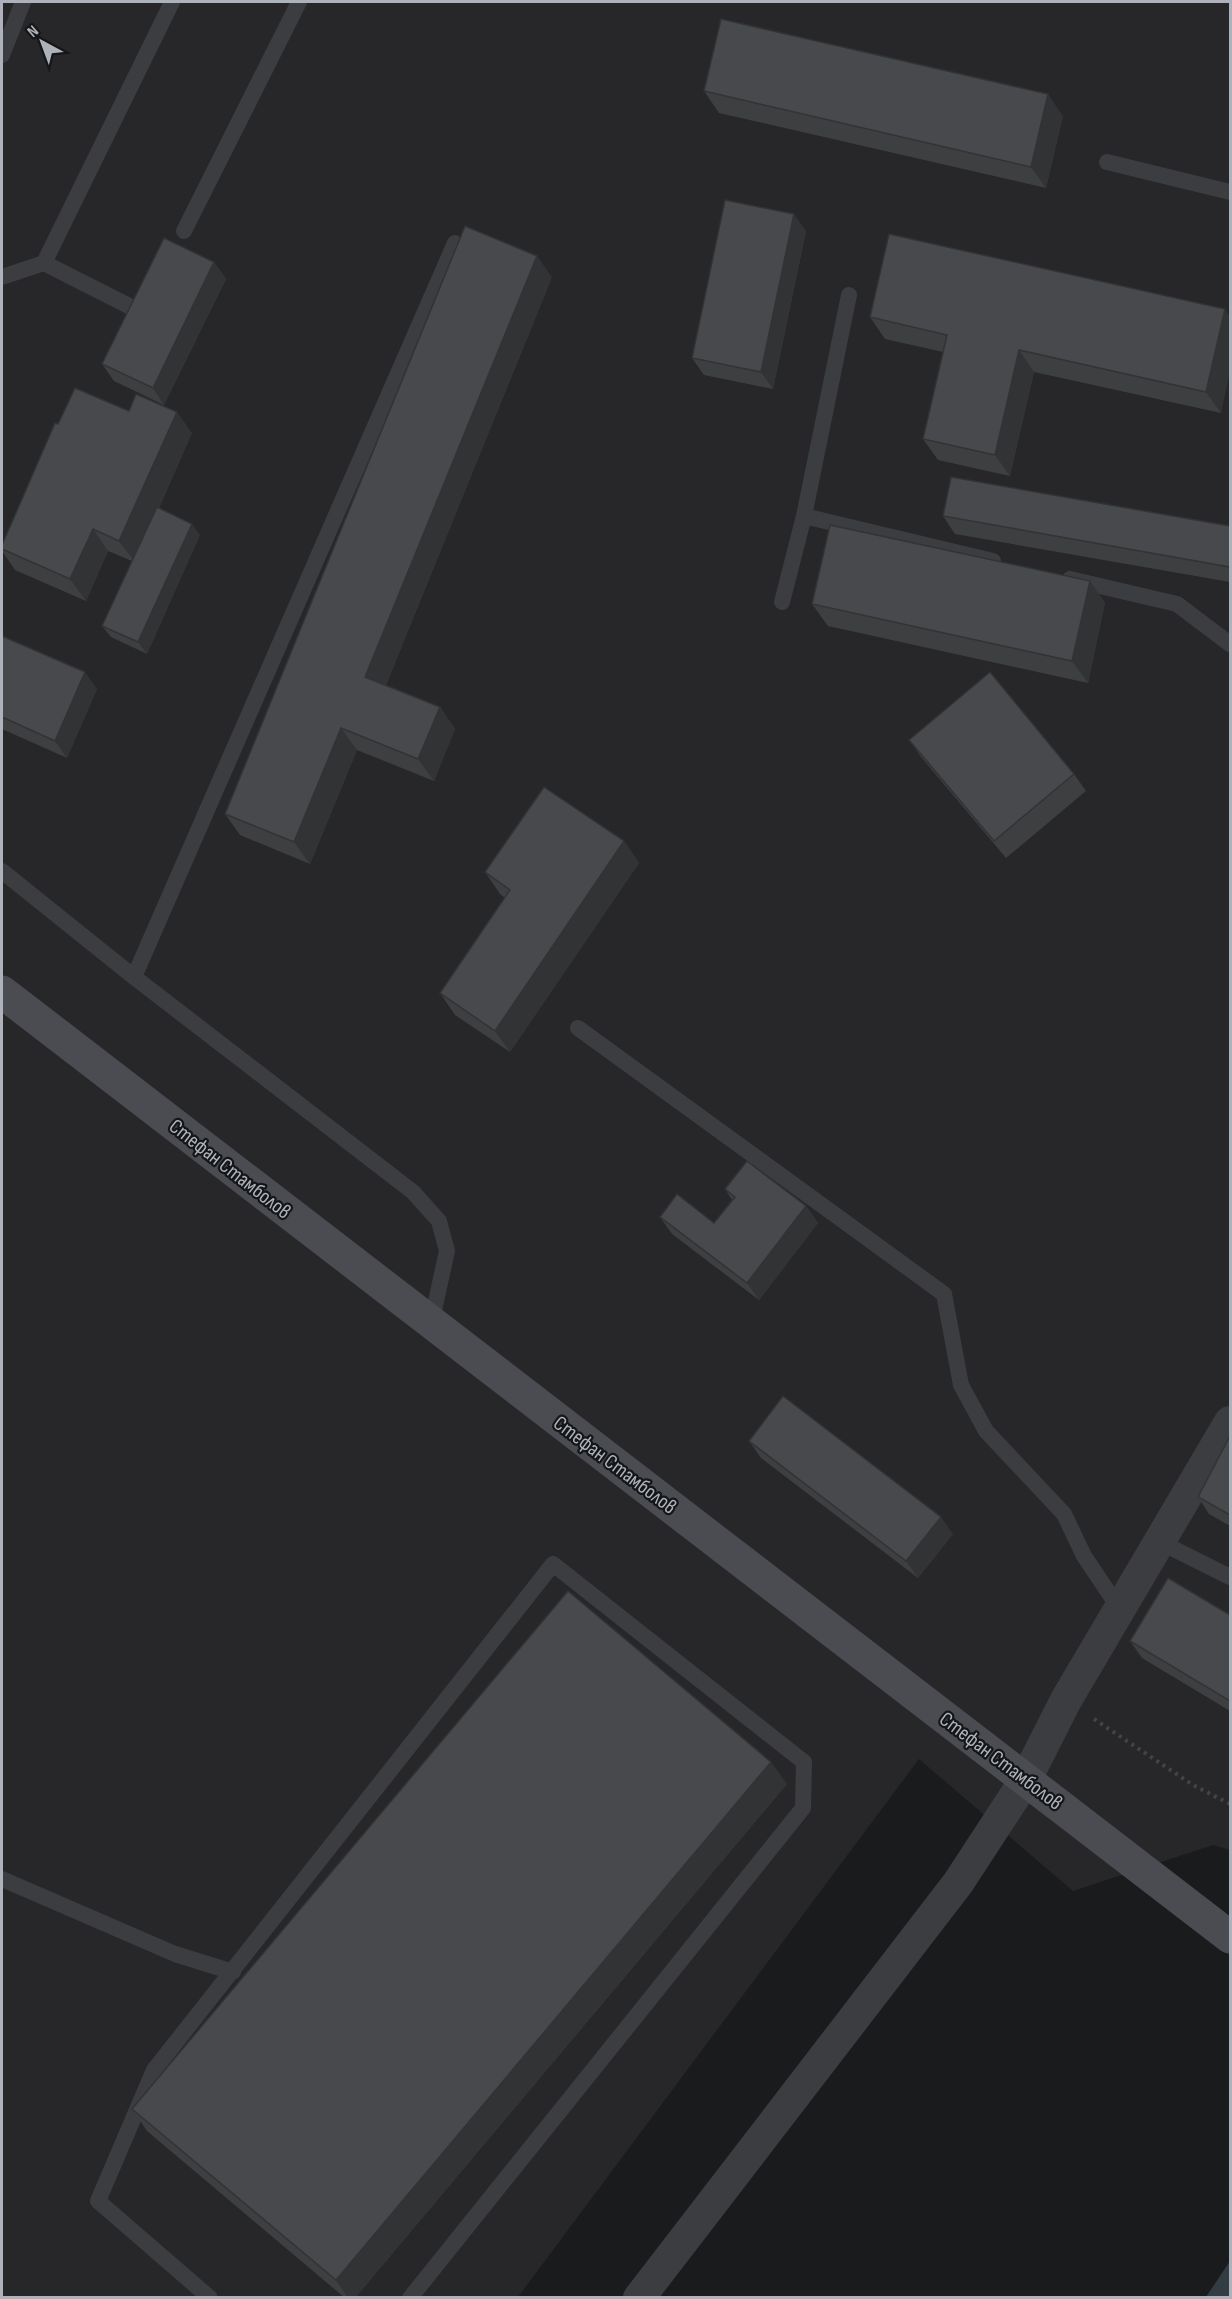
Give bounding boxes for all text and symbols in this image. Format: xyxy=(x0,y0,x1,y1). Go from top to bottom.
north arrow xyxy=(12,12,72,72)
text: N xyxy=(24,22,43,42)
street label: Стефан Стамболов xyxy=(164,1114,296,1224)
street label: Стефан Стамболов xyxy=(548,1411,682,1519)
street label: Стефан Стамболов xyxy=(934,1707,1068,1815)

